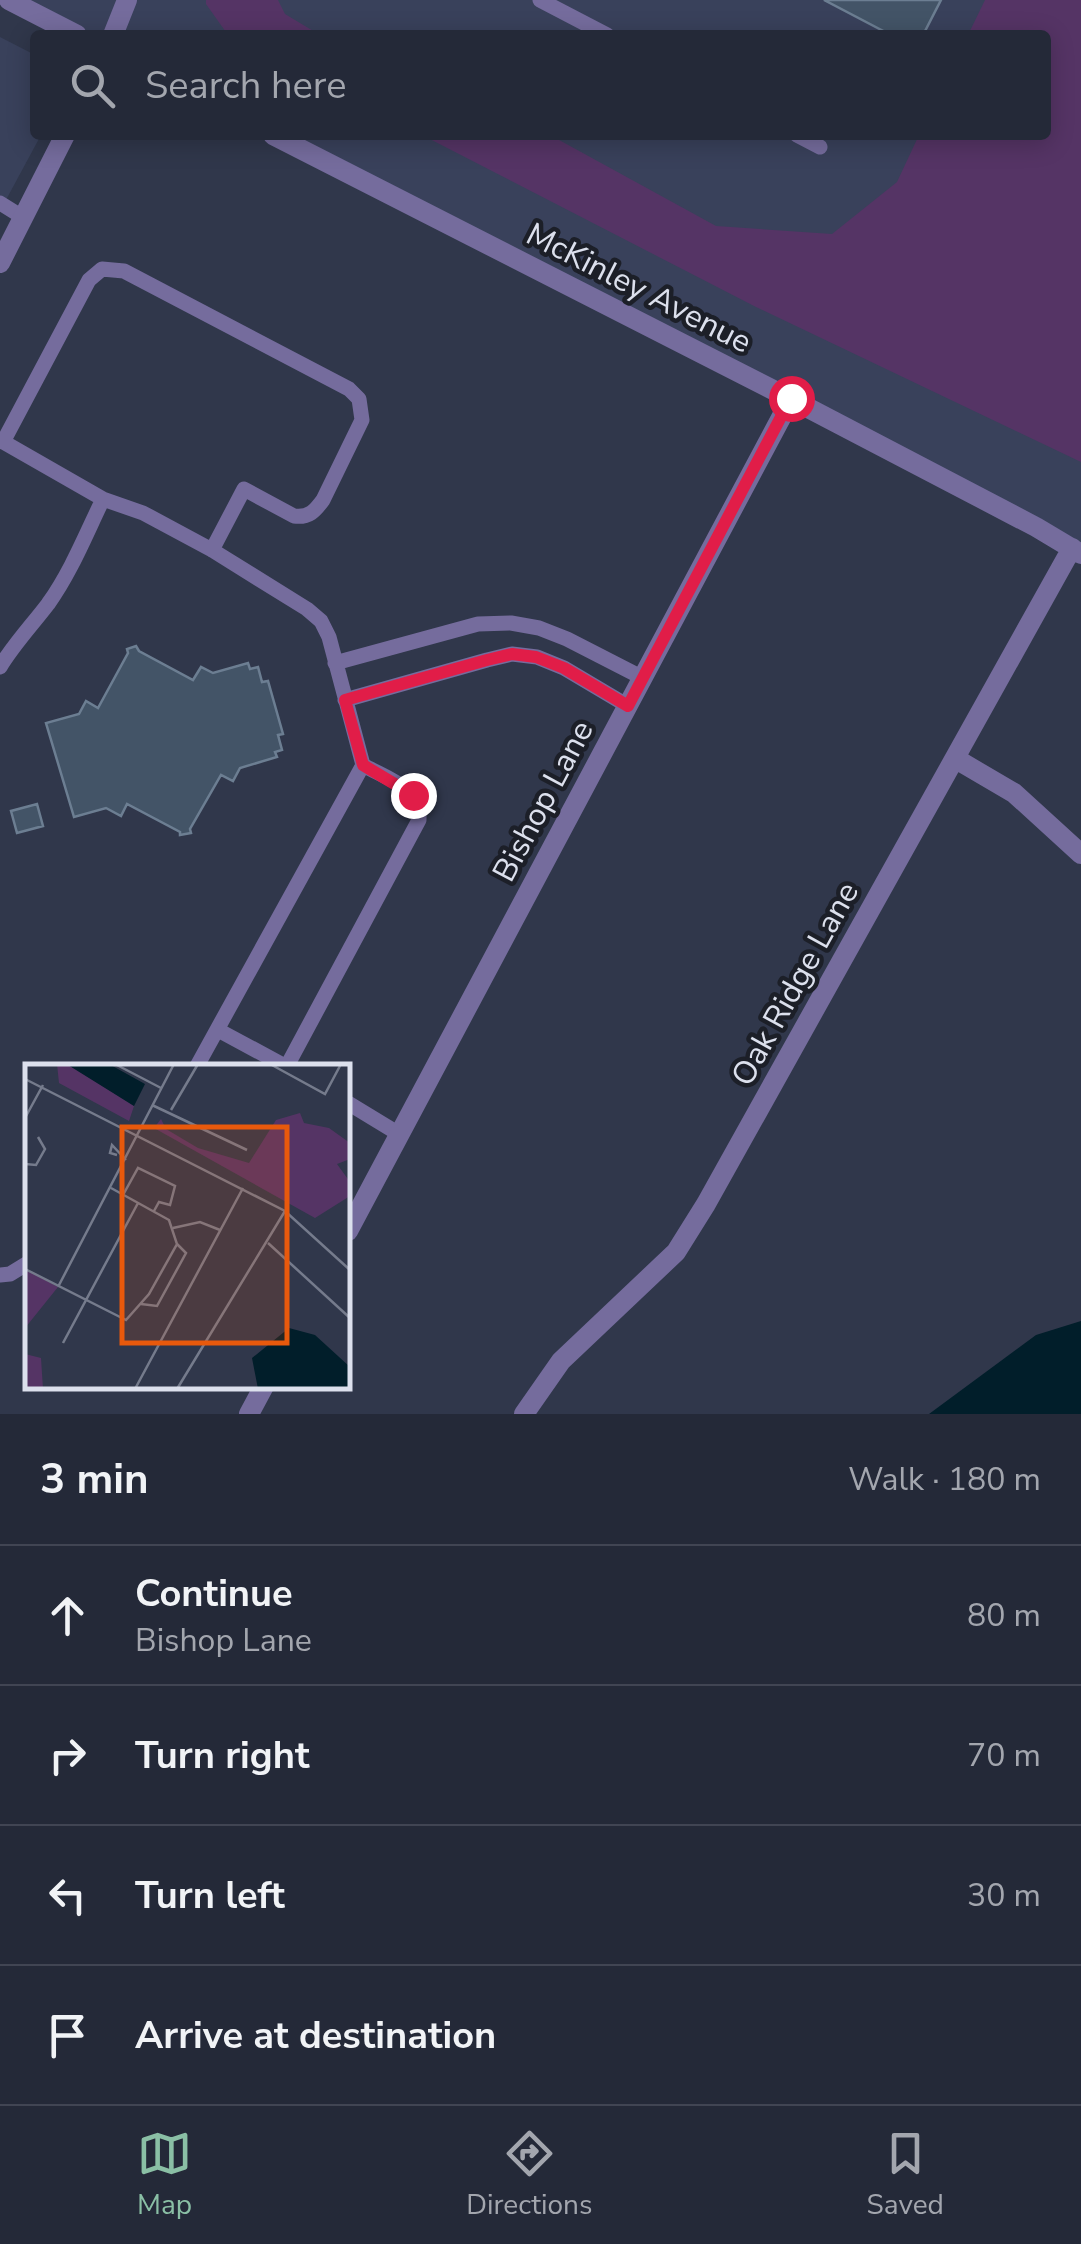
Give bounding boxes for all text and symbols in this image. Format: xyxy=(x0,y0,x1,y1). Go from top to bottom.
search box xyxy=(30,30,1051,140)
icon: search xyxy=(65,58,120,113)
text: Search here xyxy=(145,60,346,111)
street label: McKinley Avenue xyxy=(519,213,759,363)
route start xyxy=(769,376,815,422)
street label: Bishop Lane xyxy=(483,713,603,889)
route end xyxy=(391,773,437,819)
street label: Oak Ridge Lane xyxy=(721,874,869,1094)
inset map xyxy=(25,1064,350,1389)
text: 3 min xyxy=(40,1451,149,1508)
text: Walk · 180 m xyxy=(848,1458,1041,1501)
text: Continue xyxy=(135,1568,293,1619)
icon: ahead xyxy=(40,1588,95,1643)
text: 80 m xyxy=(967,1594,1041,1637)
text: Bishop Lane xyxy=(135,1619,312,1662)
icon: right xyxy=(40,1728,95,1783)
text: Turn right xyxy=(135,1730,310,1781)
text: 70 m xyxy=(967,1734,1041,1777)
icon: left xyxy=(40,1868,95,1923)
text: Turn left xyxy=(135,1870,285,1921)
text: 30 m xyxy=(967,1874,1041,1917)
icon: arrive xyxy=(40,2008,95,2063)
text: Arrive at destination xyxy=(135,2010,496,2061)
tab: Map xyxy=(137,2126,192,2224)
tab: Directions xyxy=(466,2126,592,2224)
tab: Saved xyxy=(867,2126,944,2224)

